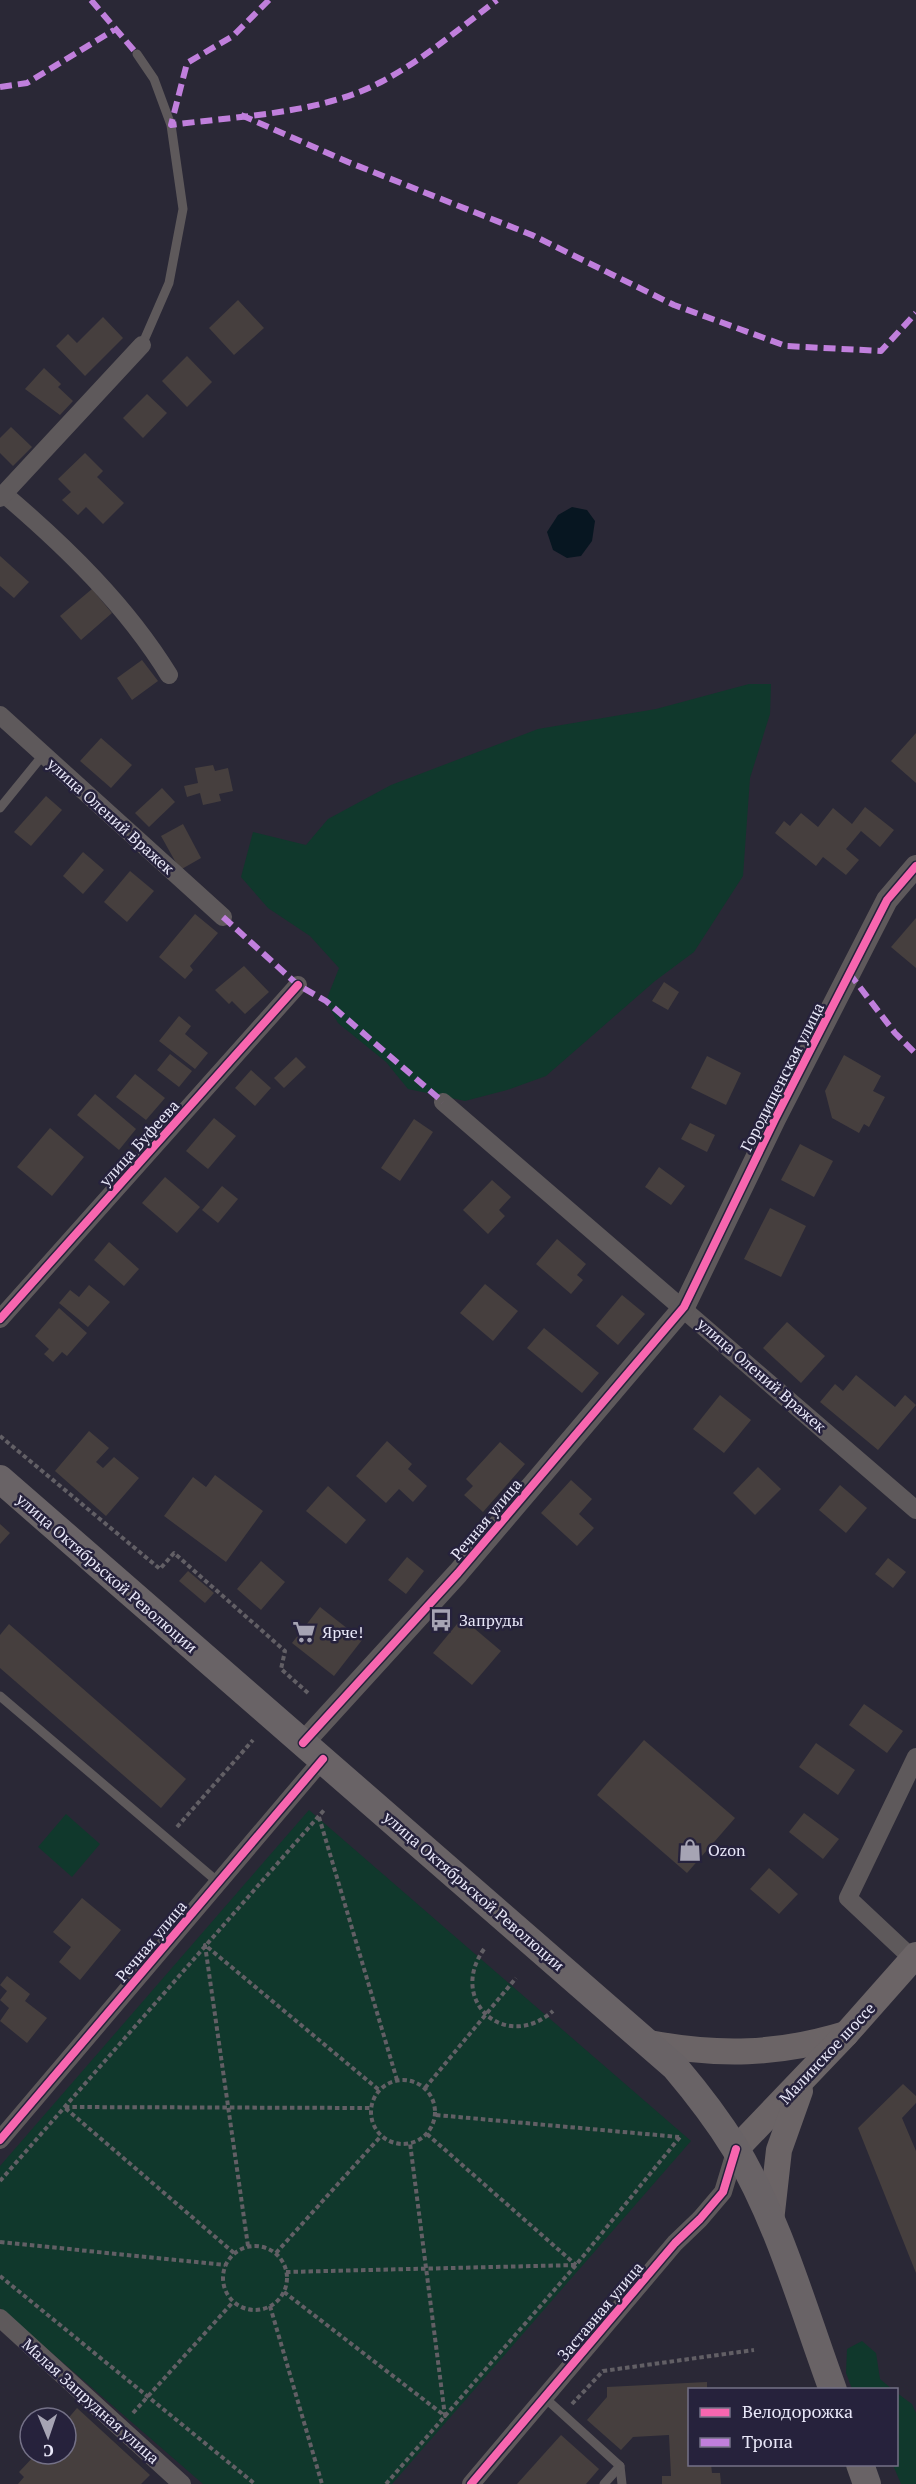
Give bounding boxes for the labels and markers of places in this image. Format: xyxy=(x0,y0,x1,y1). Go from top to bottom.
bus stop icon: Запруды xyxy=(428,1607,454,1633)
place label: Запруды xyxy=(459,1609,523,1631)
supermarket icon: Ярче! xyxy=(291,1619,317,1645)
place label: Ярче! xyxy=(322,1621,363,1643)
shop icon: Ozon xyxy=(677,1837,703,1863)
place label: Ozon xyxy=(708,1839,746,1861)

